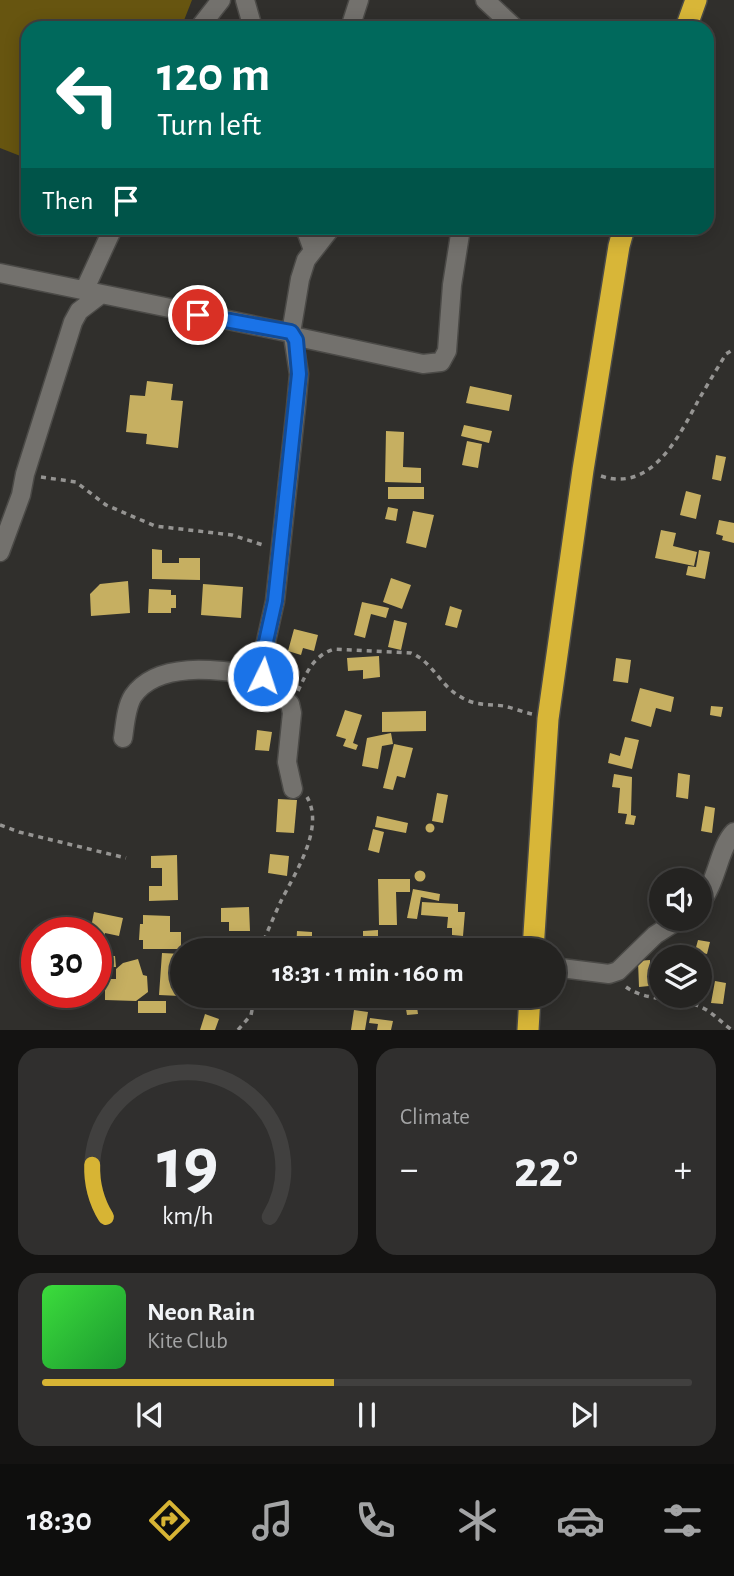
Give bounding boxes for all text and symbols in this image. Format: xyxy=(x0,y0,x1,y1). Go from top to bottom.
icon: left xyxy=(42,49,133,140)
text: 120 m xyxy=(157,51,270,100)
text: Turn left xyxy=(157,109,261,141)
icon: arrive xyxy=(107,182,145,220)
text: Then xyxy=(42,188,93,214)
pin xyxy=(168,285,228,345)
icon: arrive xyxy=(179,296,217,334)
position arrow xyxy=(226,639,300,713)
map controls xyxy=(649,868,712,1008)
button: sound xyxy=(649,868,712,931)
speed limit sign: 30 xyxy=(21,917,112,1008)
button: layers xyxy=(649,945,712,1008)
text: 18:31 · 1 min · 160 m xyxy=(272,960,464,986)
text: Climate xyxy=(400,1106,470,1129)
text: 19 xyxy=(157,1130,219,1203)
text: 22° xyxy=(514,1144,578,1196)
text: − xyxy=(400,1151,418,1189)
text: + xyxy=(674,1151,692,1189)
text: km/h xyxy=(162,1204,214,1229)
text: Neon Rain xyxy=(147,1299,255,1325)
text: Kite Club xyxy=(147,1330,228,1353)
icon: previous xyxy=(131,1396,169,1434)
icon: pause xyxy=(348,1396,386,1434)
icon: next xyxy=(565,1396,603,1434)
icon: directions xyxy=(145,1496,194,1545)
icon: music xyxy=(248,1496,297,1545)
icon: phone xyxy=(351,1496,400,1545)
icon: climate xyxy=(453,1496,502,1545)
icon: car xyxy=(556,1496,605,1545)
icon: filters xyxy=(658,1496,707,1545)
text: 18:30 xyxy=(27,1504,92,1536)

